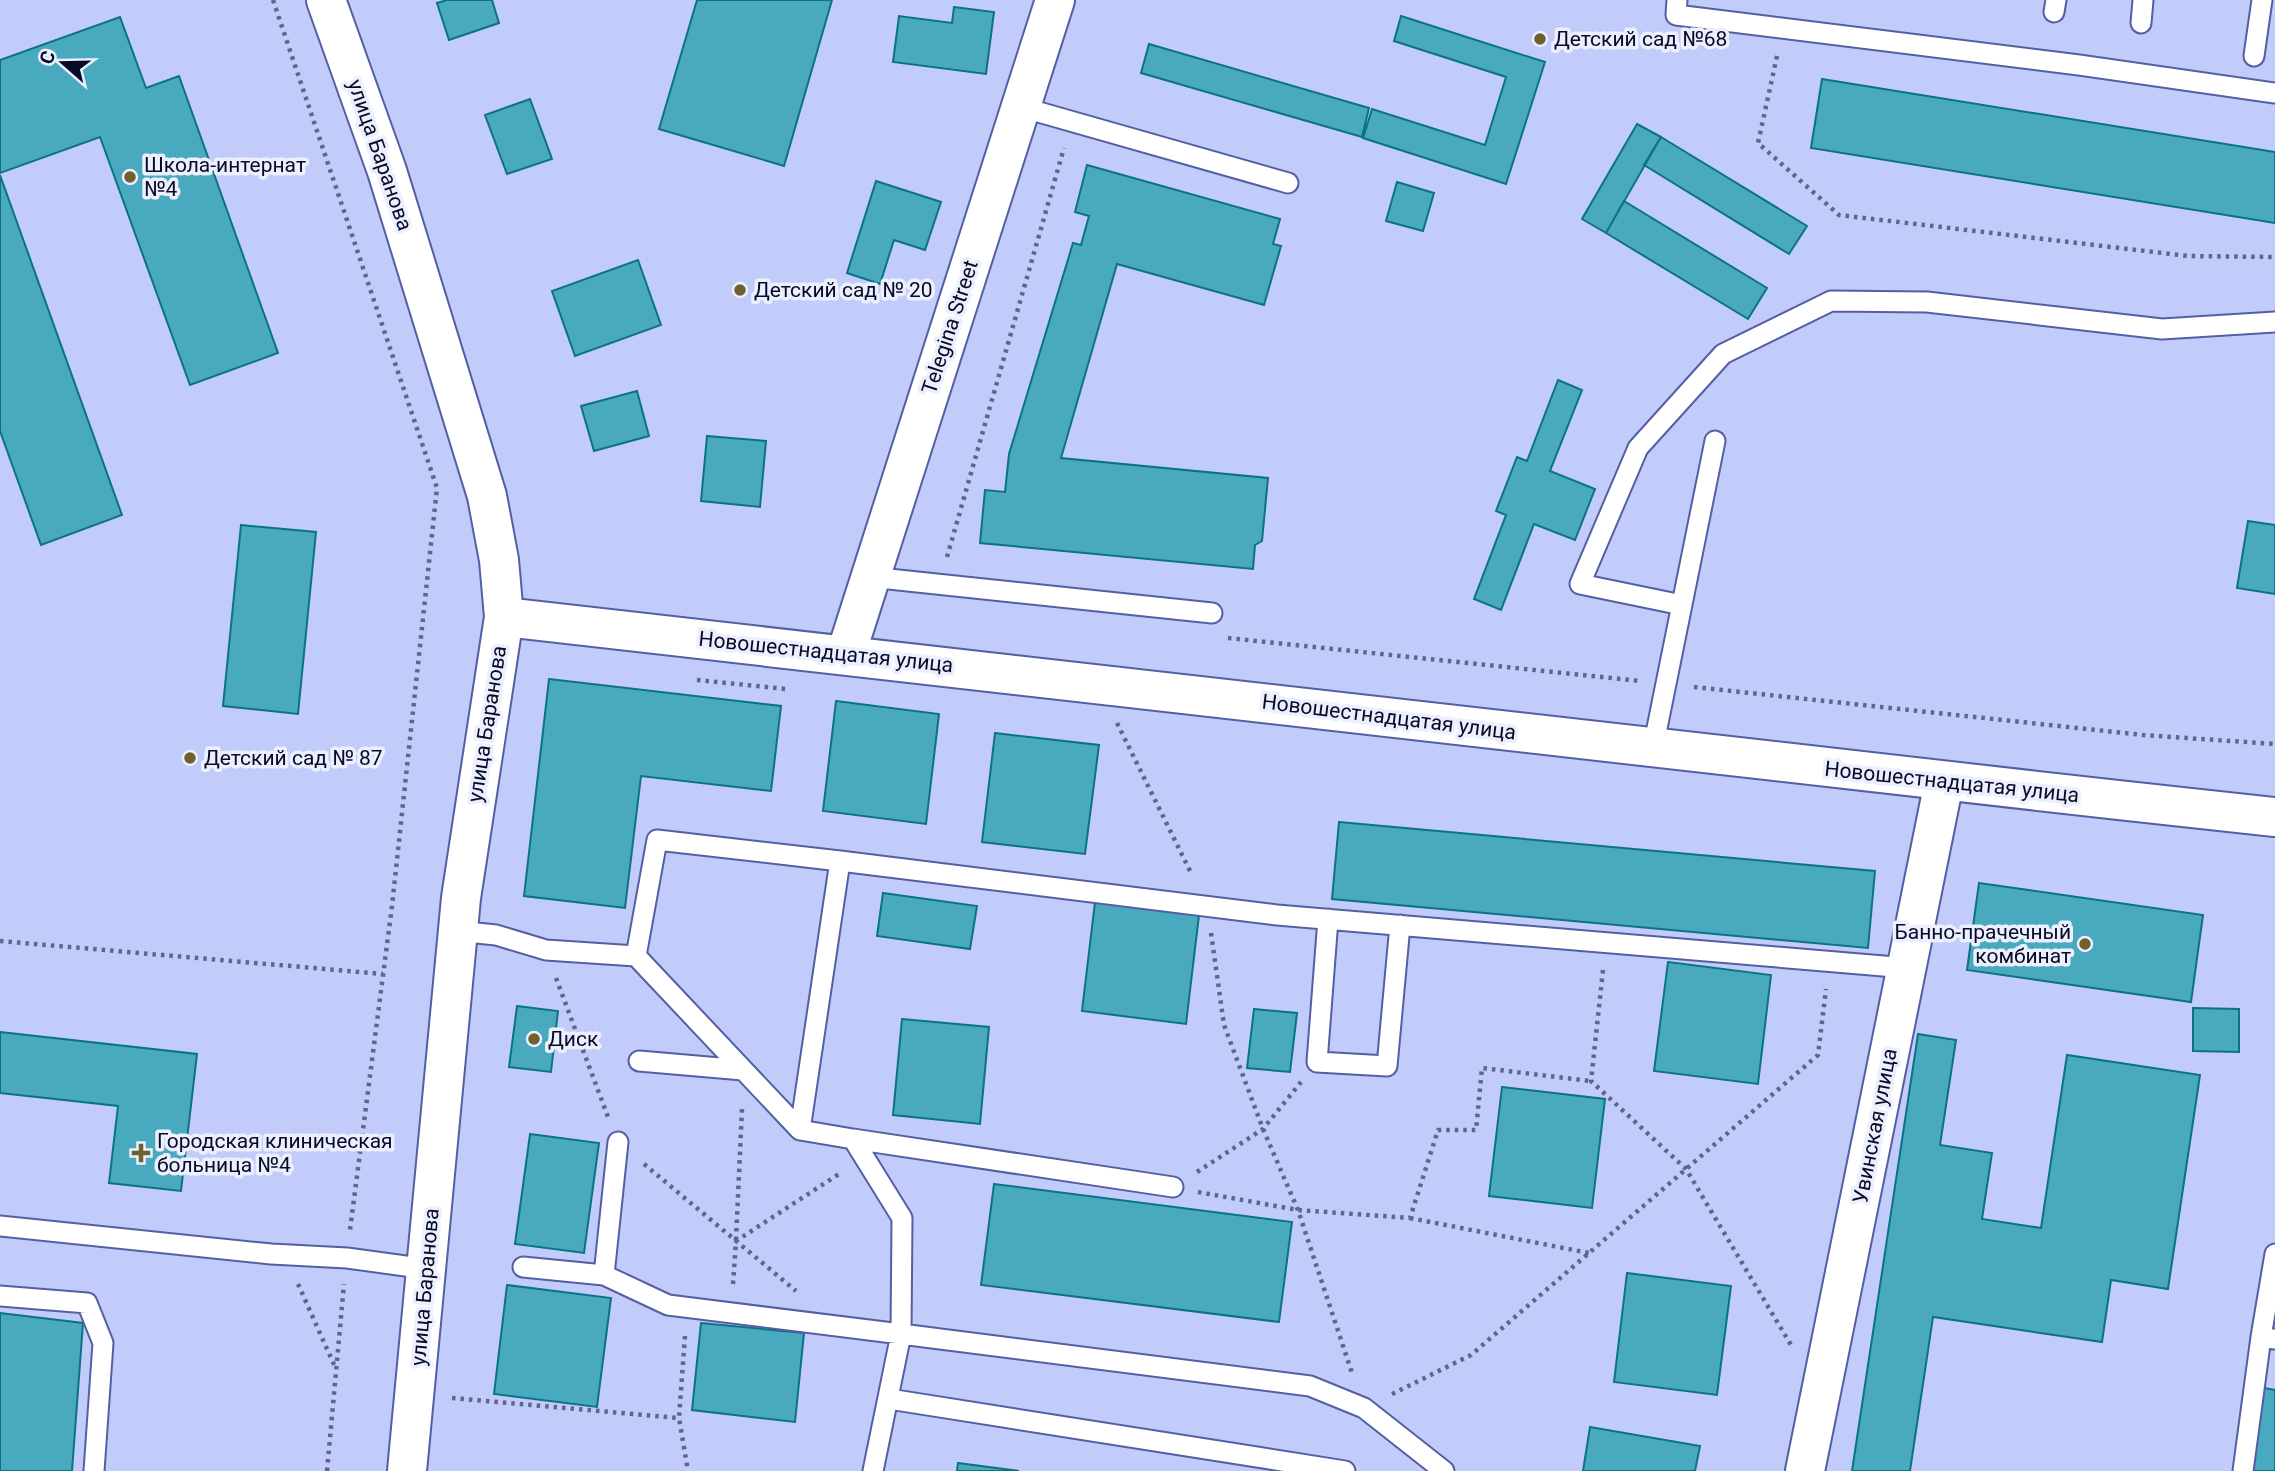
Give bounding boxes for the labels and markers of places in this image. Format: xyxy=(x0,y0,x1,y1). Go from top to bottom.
place label: Детский сад №68 xyxy=(1554,27,1727,51)
marker: Детский сад №68 xyxy=(1532,31,1548,47)
place label: Школа-интернат №4 xyxy=(144,153,306,201)
marker: Школа-интернат №4 xyxy=(122,169,138,185)
place label: Детский сад № 20 xyxy=(754,278,933,302)
marker: Детский сад № 20 xyxy=(732,282,748,298)
place label: Детский сад № 87 xyxy=(204,746,383,770)
marker: Детский сад № 87 xyxy=(182,750,198,766)
place label: Банно-прачечный комбинат xyxy=(1894,920,2071,968)
marker: Банно-прачечный комбинат xyxy=(2077,936,2093,952)
place label: Диск xyxy=(548,1027,599,1051)
marker: Диск xyxy=(526,1031,542,1047)
place label: Городская клиническая больница №4 xyxy=(157,1129,393,1177)
marker: Городская клиническая больница №4 xyxy=(131,1143,151,1163)

